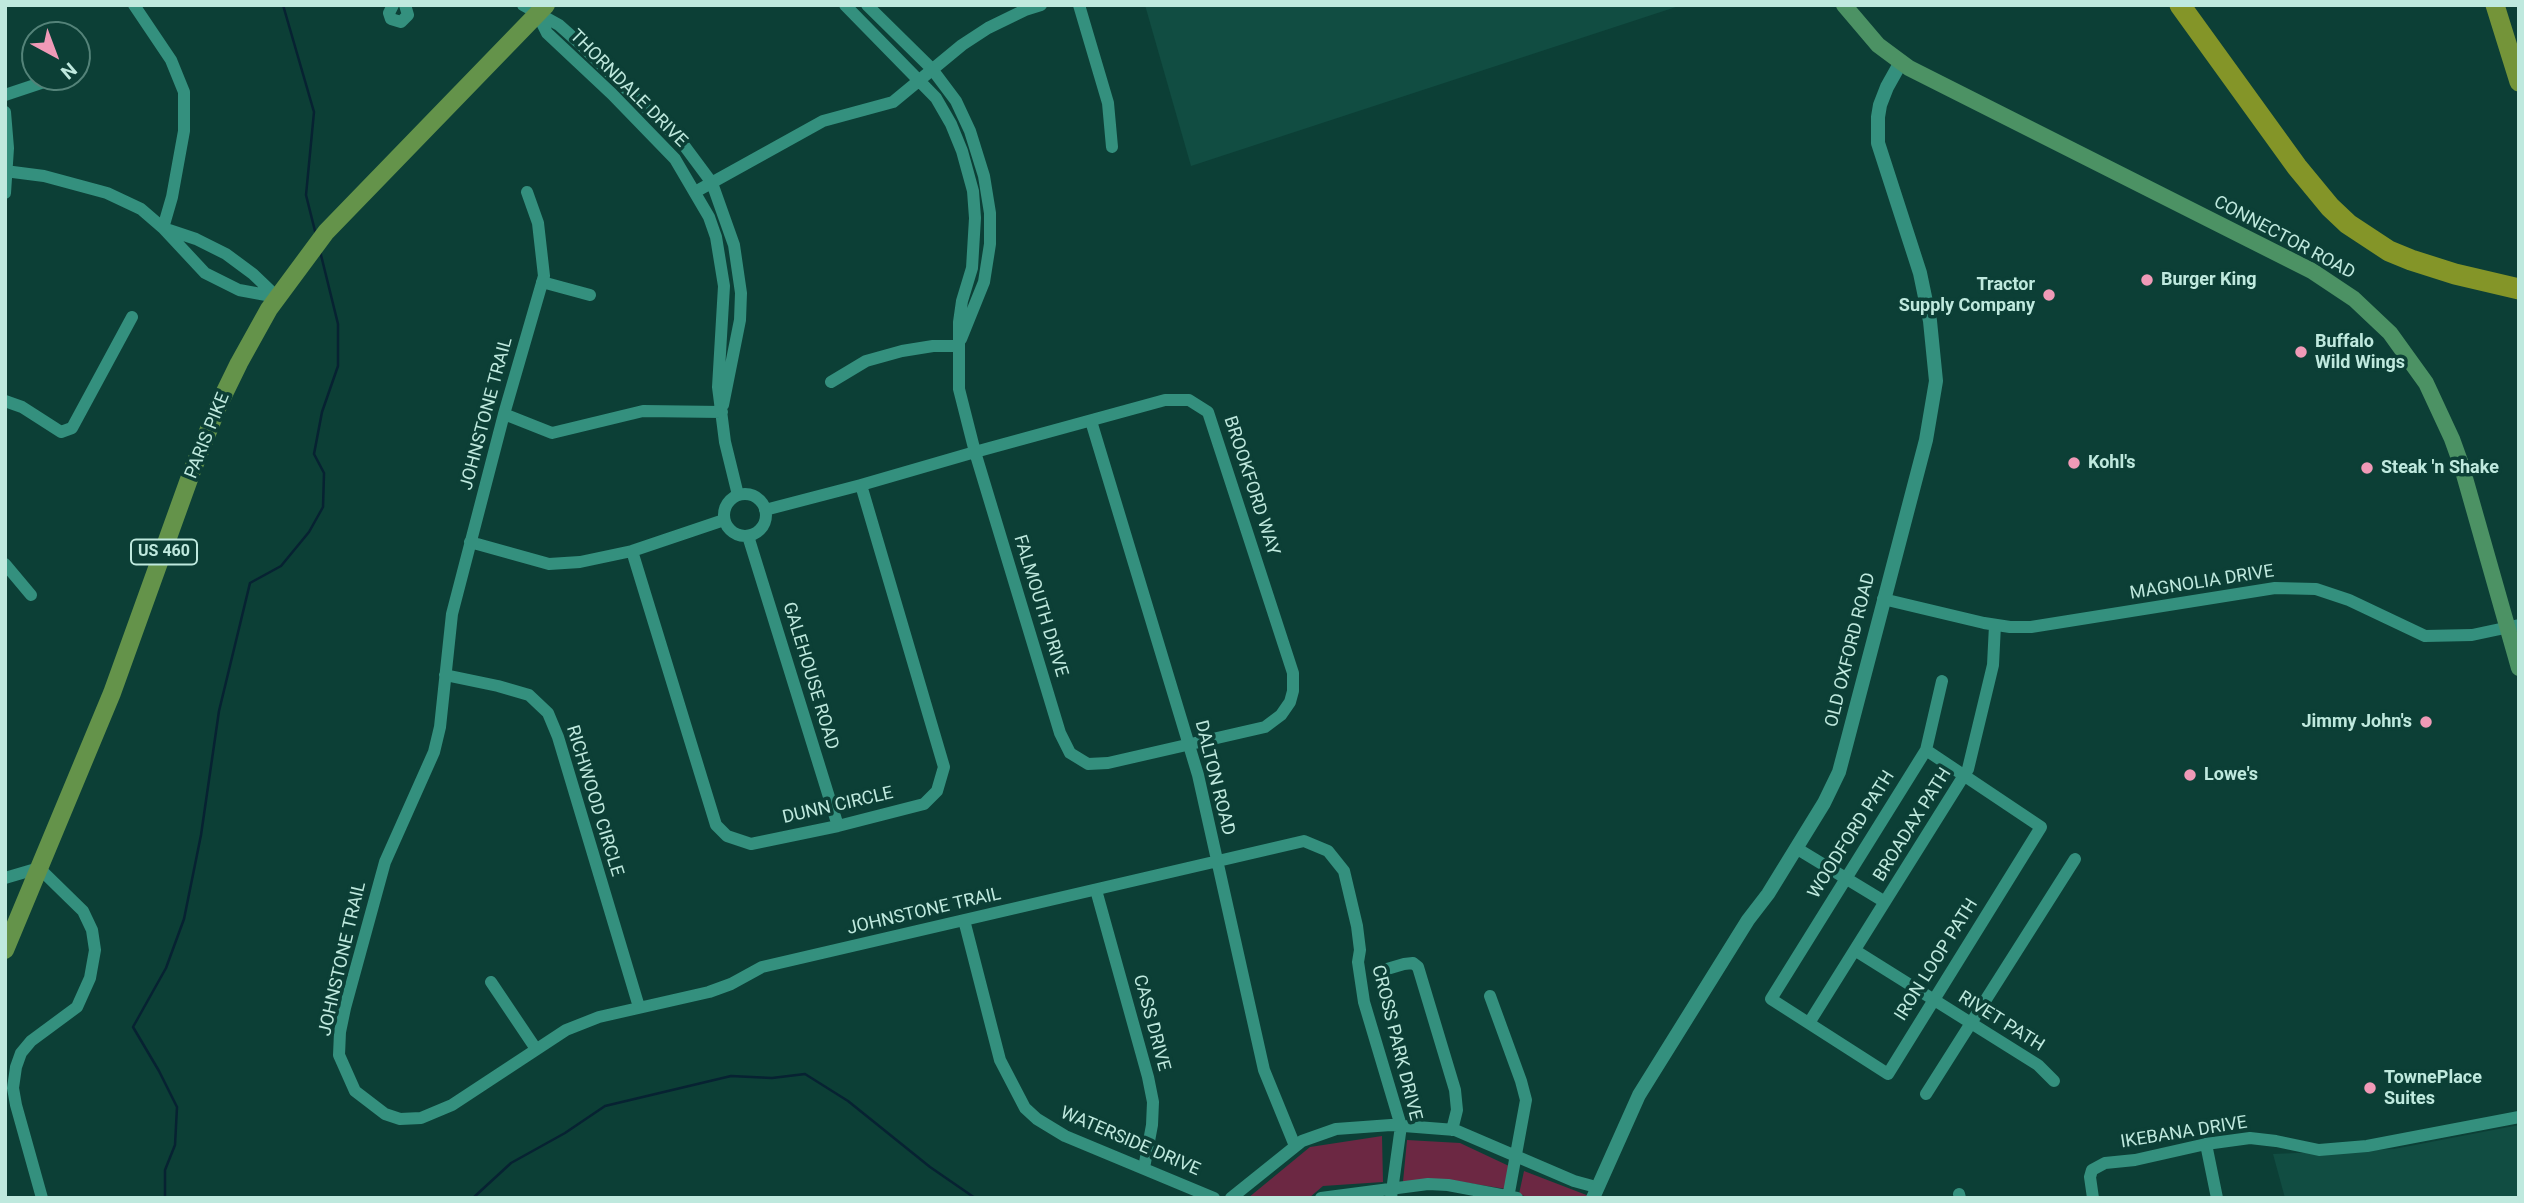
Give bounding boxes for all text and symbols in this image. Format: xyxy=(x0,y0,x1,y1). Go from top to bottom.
north arrow xyxy=(21,21,91,91)
street label: THORNDALE DRIVE xyxy=(565,26,691,152)
text: N xyxy=(56,58,81,84)
street label: CONNECTOR ROAD xyxy=(2210,192,2358,284)
place label: Burger King xyxy=(2161,269,2257,291)
marker: Burger King xyxy=(2139,272,2155,288)
place label: Tractor Supply Company xyxy=(1899,274,2035,316)
marker: Tractor Supply Company xyxy=(2041,287,2057,303)
place label: Buffalo Wild Wings xyxy=(2315,331,2405,374)
street label: JOHNSTONE TRAIL xyxy=(456,335,518,493)
marker: Buffalo Wild Wings xyxy=(2293,344,2309,360)
street label: PARIS PIKE xyxy=(181,390,235,482)
street label: BROOKFORD WAY xyxy=(1218,414,1284,558)
place label: Kohl's xyxy=(2088,452,2136,474)
marker: Kohl's xyxy=(2066,455,2082,471)
place label: Steak 'n Shake xyxy=(2381,457,2499,479)
marker: Steak 'n Shake xyxy=(2359,460,2375,476)
street label: FALMOUTH DRIVE xyxy=(1008,532,1072,680)
road number: US 460 xyxy=(131,540,197,565)
street label: MAGNOLIA DRIVE xyxy=(2128,561,2276,605)
street label: OLD OXFORD ROAD xyxy=(1821,571,1881,729)
street label: GALEHOUSE ROAD xyxy=(777,600,843,752)
place label: Jimmy John's xyxy=(2301,711,2412,733)
marker: Jimmy John's xyxy=(2418,714,2434,730)
street label: DALTON ROAD xyxy=(1189,718,1239,838)
street label: RICHWOOD CIRCLE xyxy=(561,723,627,879)
street label: BROADAX PATH xyxy=(1869,764,1957,886)
place label: Lowe's xyxy=(2204,764,2258,786)
street label: WOODFORD PATH xyxy=(1804,767,1900,903)
marker: Lowe's xyxy=(2182,767,2198,783)
street label: DUNN CIRCLE xyxy=(781,783,895,829)
street label: JOHNSTONE TRAIL xyxy=(315,880,371,1038)
street label: JOHNSTONE TRAIL xyxy=(845,884,1003,940)
street label: IRON LOOP PATH xyxy=(1891,895,1983,1025)
street label: CROSS PARK DRIVE xyxy=(1366,963,1426,1123)
street label: CASS DRIVE xyxy=(1128,972,1174,1074)
street label: RIVET PATH xyxy=(1954,987,2048,1057)
place label: TownePlace Suites xyxy=(2384,1067,2482,1110)
marker: TownePlace Suites xyxy=(2362,1080,2378,1096)
street label: WATERSIDE DRIVE xyxy=(1057,1103,1203,1181)
street label: IKEBANA DRIVE xyxy=(2119,1112,2249,1154)

